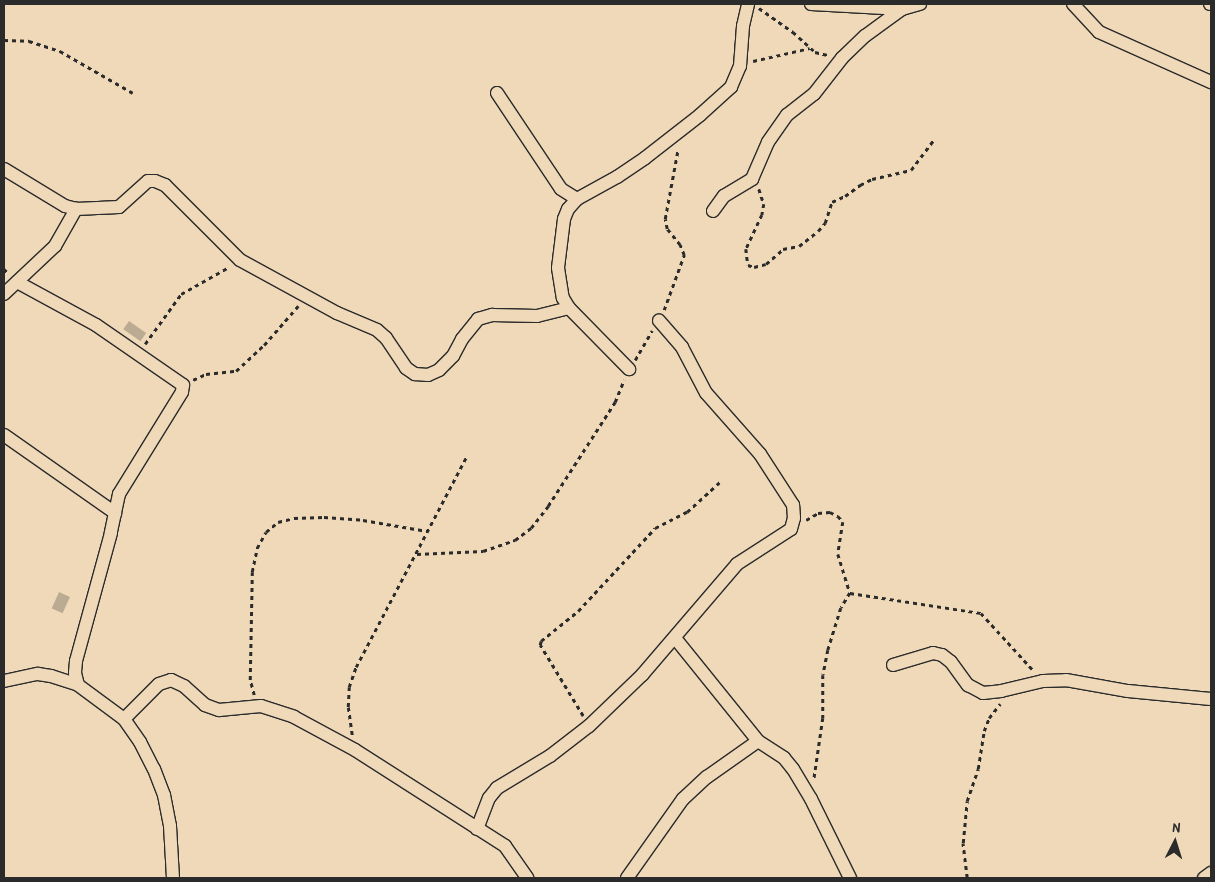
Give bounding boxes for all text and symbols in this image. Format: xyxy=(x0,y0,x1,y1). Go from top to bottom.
north arrow xyxy=(1150,817,1200,867)
text: N xyxy=(1172,817,1181,836)

